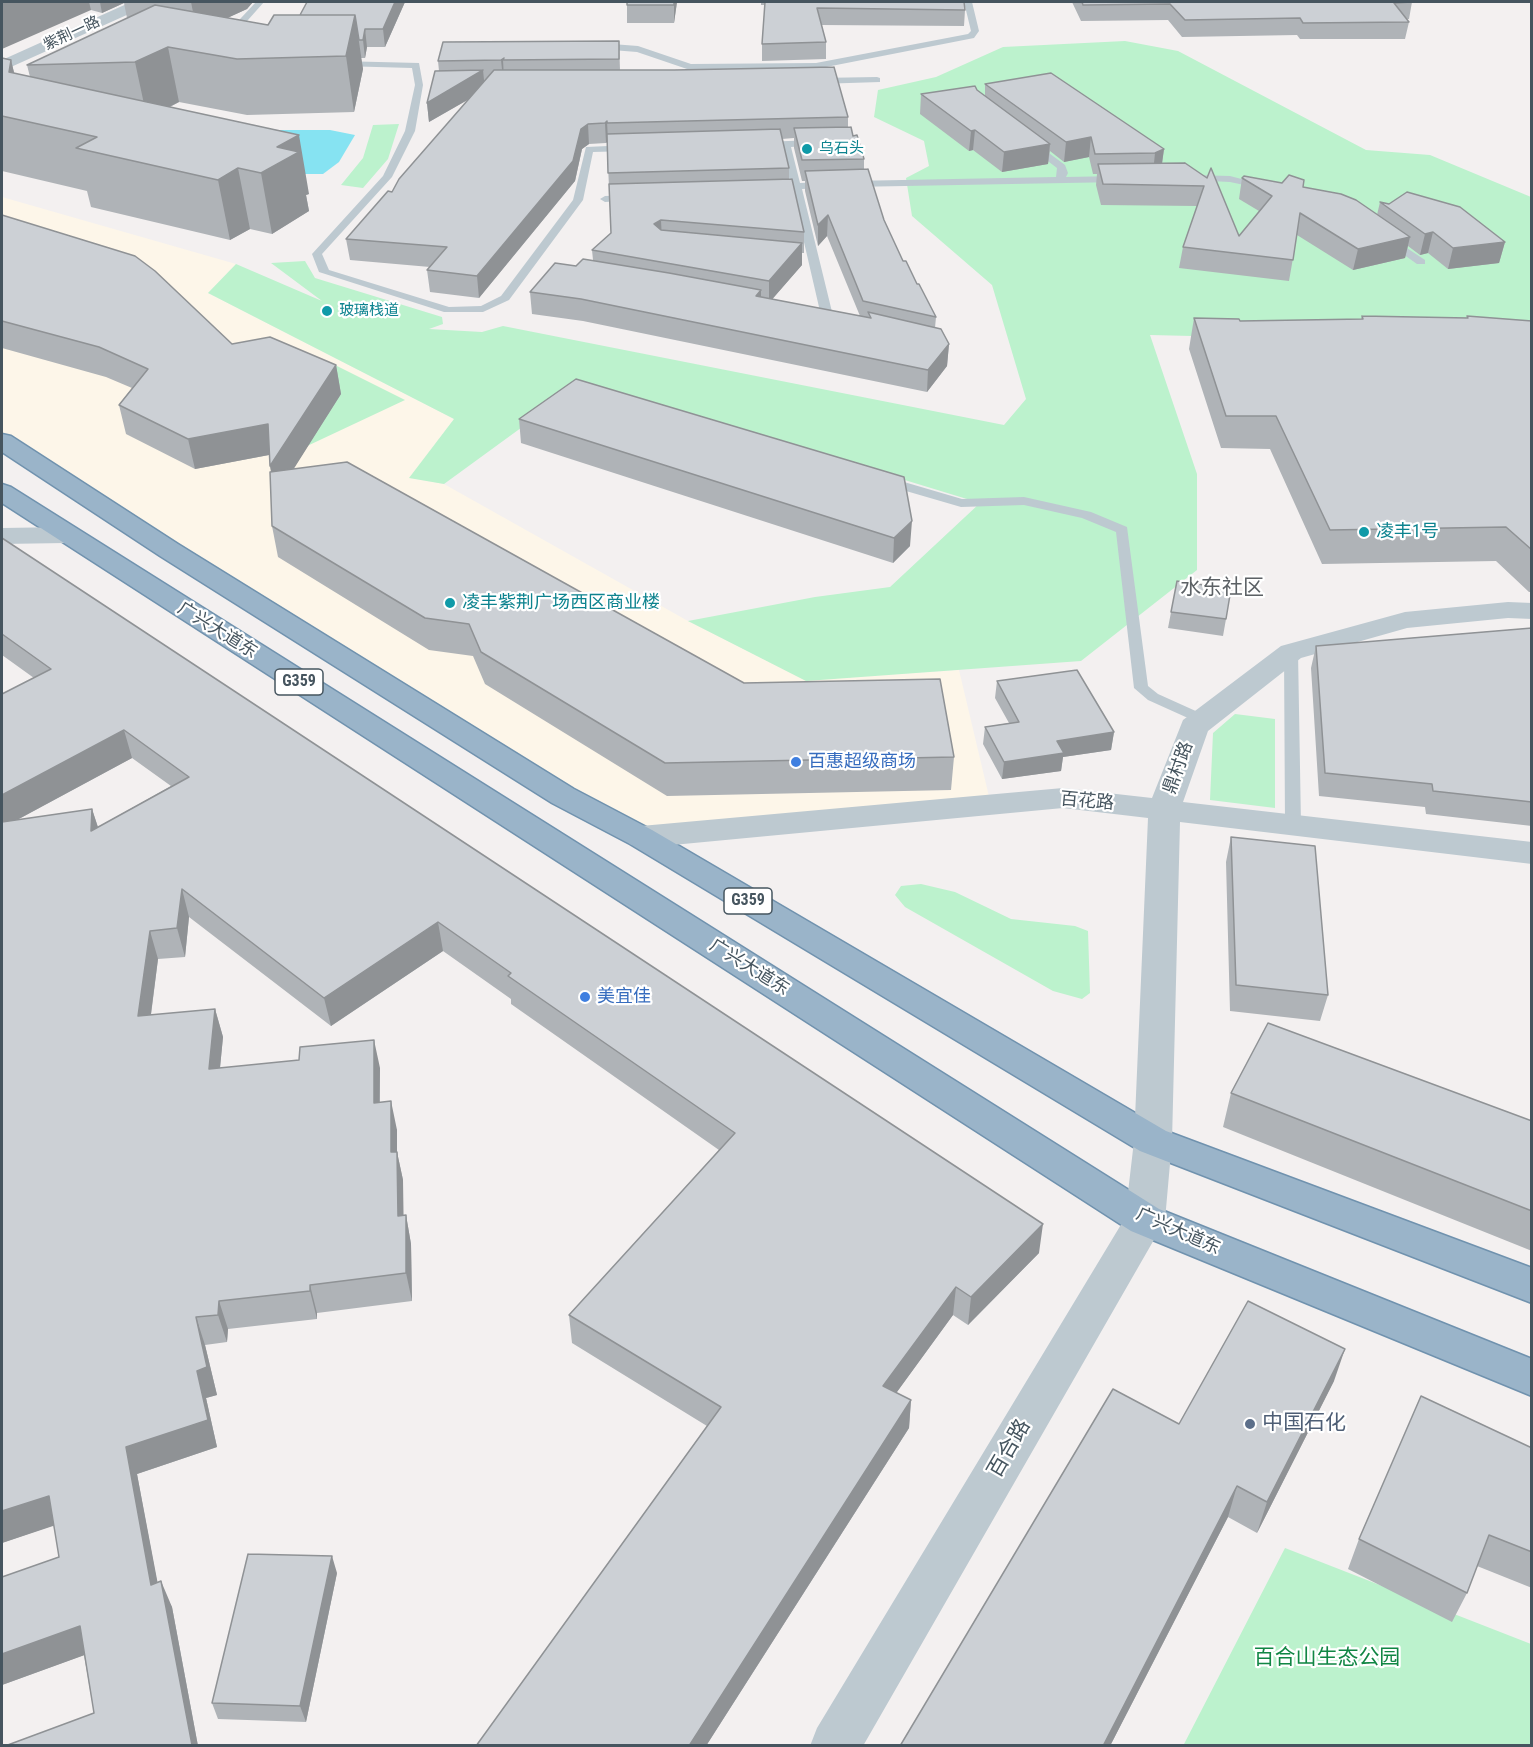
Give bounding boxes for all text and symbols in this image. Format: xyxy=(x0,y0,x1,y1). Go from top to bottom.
street label: 紫荆一路 xyxy=(41,13,103,55)
place label: 乌石头 xyxy=(819,140,864,158)
marker: 乌石头 xyxy=(800,142,814,156)
place label: 玻璃栈道 xyxy=(339,302,399,320)
marker: 玻璃栈道 xyxy=(320,304,334,318)
place label: 凌丰1号 xyxy=(1376,521,1439,543)
marker: 凌丰1号 xyxy=(1357,525,1371,539)
district label: 水东社区 xyxy=(1180,576,1264,602)
place label: 凌丰紫荆广场西区商业楼 xyxy=(462,592,660,614)
marker: 凌丰紫荆广场西区商业楼 xyxy=(443,596,457,610)
street label: 广兴大道东 xyxy=(173,598,261,664)
road number: G359 xyxy=(275,669,323,695)
street label: 鼎村路 xyxy=(1160,739,1198,797)
place label: 百惠超级商场 xyxy=(808,751,916,773)
marker: 百惠超级商场 xyxy=(789,755,803,769)
street label: 百花路 xyxy=(1059,789,1115,815)
road number: G359 xyxy=(724,888,772,914)
street label: 广兴大道东 xyxy=(705,935,793,1001)
place label: 美宜佳 xyxy=(597,986,651,1008)
marker: 美宜佳 xyxy=(578,990,592,1004)
street label: 广兴大道东 xyxy=(1132,1204,1224,1260)
place label: 中国石化 xyxy=(1262,1411,1346,1437)
street label: 百合路 xyxy=(983,1415,1037,1483)
marker: 中国石化 xyxy=(1243,1417,1257,1431)
park label: 百合山生态公园 xyxy=(1254,1646,1400,1672)

